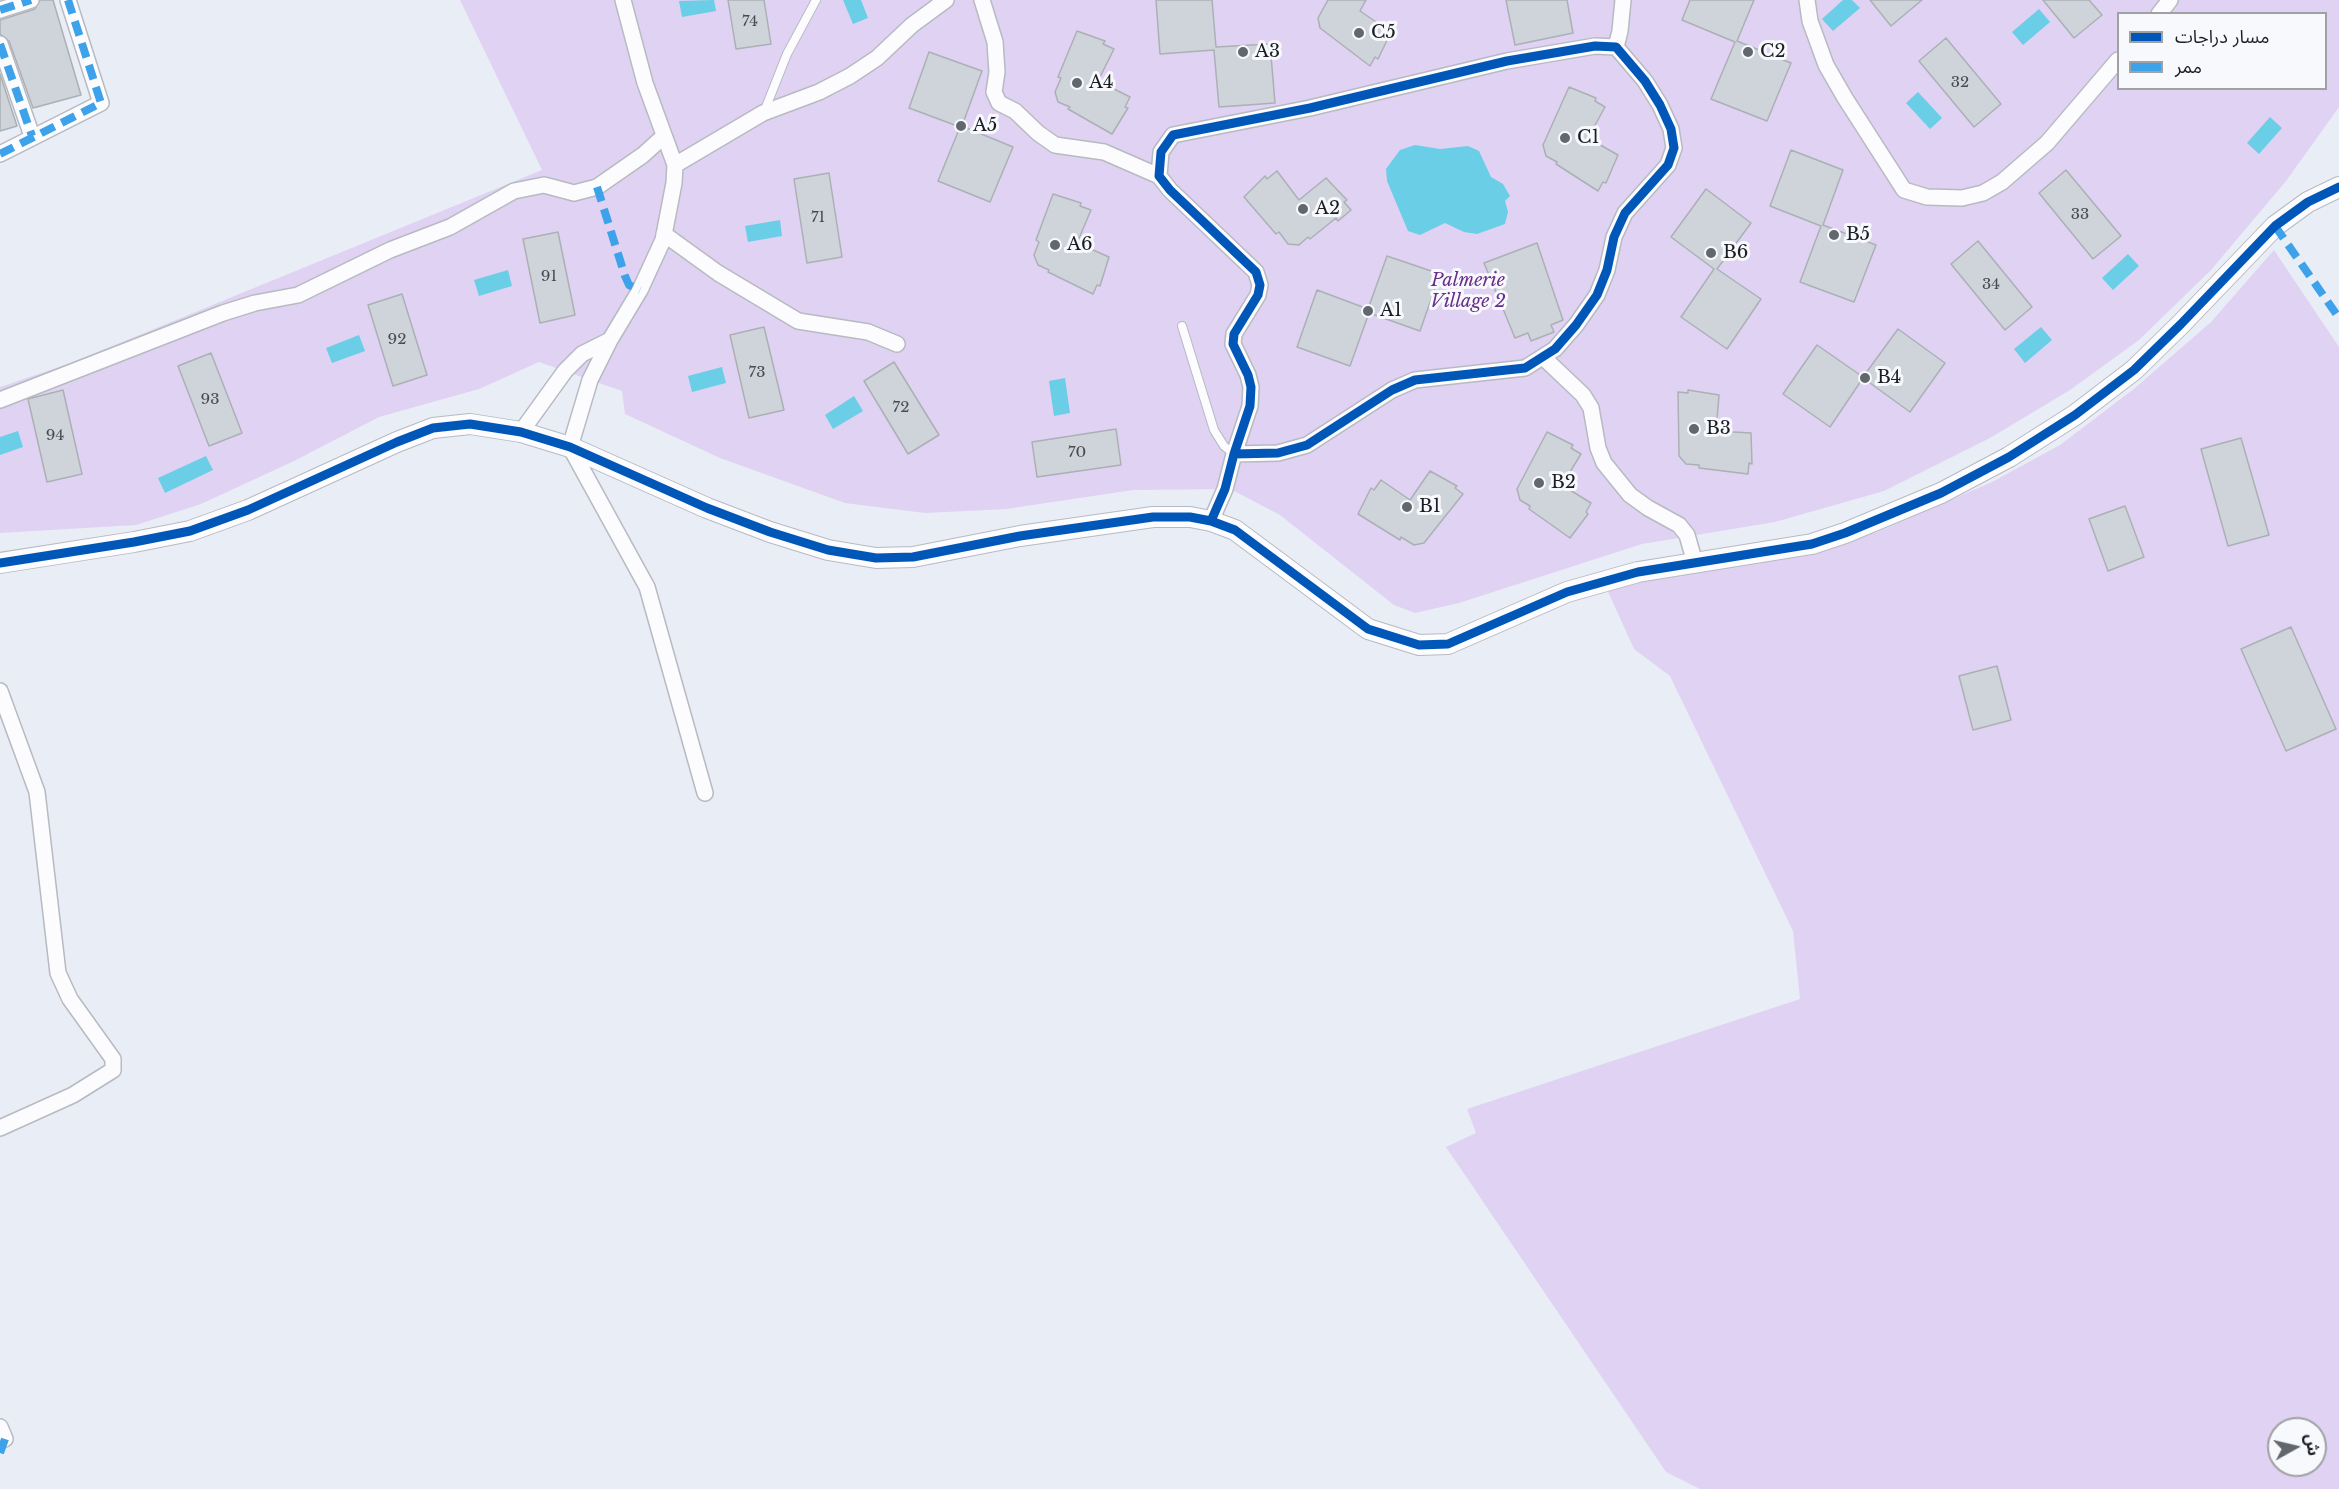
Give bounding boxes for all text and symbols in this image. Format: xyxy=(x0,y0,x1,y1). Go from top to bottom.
legend xyxy=(2117,12,2327,90)
house number: 74 xyxy=(742,13,758,31)
place label: C5 xyxy=(1371,22,1396,44)
marker: C5 xyxy=(1352,26,1366,40)
text: مسار دراجات xyxy=(2175,26,2270,48)
place label: A3 xyxy=(1255,41,1280,63)
place label: C2 xyxy=(1760,41,1786,63)
marker: A3 xyxy=(1236,45,1250,59)
marker: C2 xyxy=(1741,45,1755,59)
text: ممر xyxy=(2175,56,2202,78)
place label: A4 xyxy=(1089,72,1113,94)
house number: 32 xyxy=(1951,74,1969,92)
marker: A4 xyxy=(1070,76,1084,90)
place label: A5 xyxy=(973,115,997,137)
marker: A5 xyxy=(954,119,968,133)
place label: C1 xyxy=(1577,127,1599,149)
marker: C1 xyxy=(1558,131,1572,145)
place label: A2 xyxy=(1315,198,1340,220)
marker: A2 xyxy=(1296,202,1310,216)
house number: 33 xyxy=(2071,206,2089,224)
house number: 71 xyxy=(811,209,825,227)
place label: B5 xyxy=(1846,224,1870,246)
marker: B5 xyxy=(1827,228,1841,242)
place label: A6 xyxy=(1067,234,1092,256)
marker: A6 xyxy=(1048,238,1062,252)
place label: B6 xyxy=(1723,242,1748,264)
marker: B6 xyxy=(1704,246,1718,260)
house number: 91 xyxy=(541,268,557,286)
park label: Palmerie Village 2 xyxy=(1430,270,1506,312)
house number: 34 xyxy=(1982,276,2000,294)
place label: A1 xyxy=(1380,300,1402,322)
marker: A1 xyxy=(1361,304,1375,318)
house number: 92 xyxy=(388,331,406,349)
house number: 73 xyxy=(749,364,765,382)
place label: B4 xyxy=(1877,367,1901,389)
marker: B4 xyxy=(1858,371,1872,385)
house number: 93 xyxy=(201,391,219,409)
house number: 72 xyxy=(893,399,909,417)
place label: B3 xyxy=(1706,418,1731,440)
marker: B3 xyxy=(1687,422,1701,436)
house number: 94 xyxy=(46,427,64,445)
house number: 70 xyxy=(1068,444,1086,462)
place label: B2 xyxy=(1551,472,1576,494)
marker: B2 xyxy=(1532,476,1546,490)
place label: B1 xyxy=(1419,496,1441,518)
marker: B1 xyxy=(1400,500,1414,514)
north arrow xyxy=(2267,1417,2327,1477)
text: ش xyxy=(2301,1433,2324,1457)

